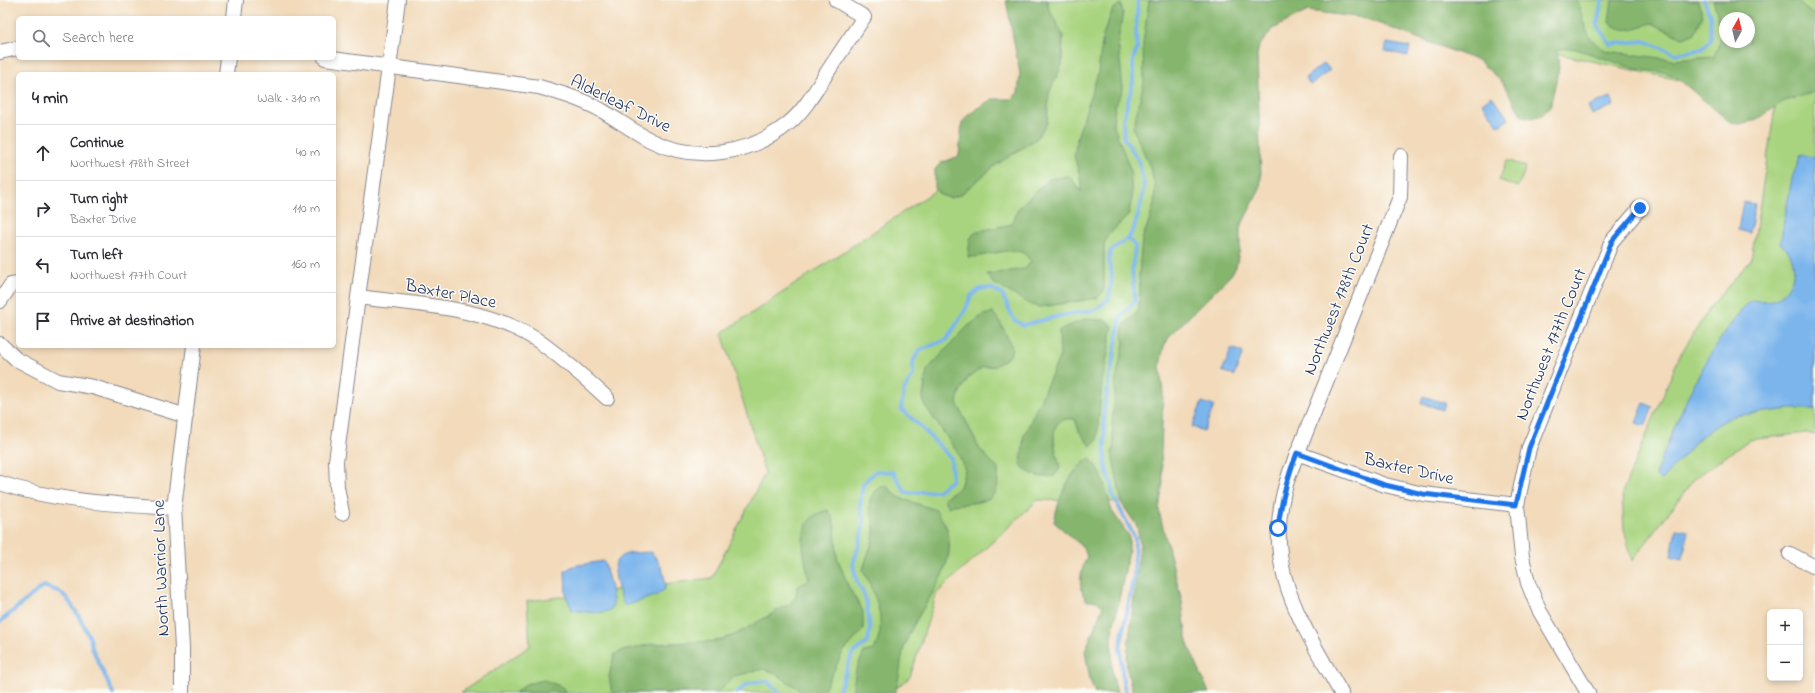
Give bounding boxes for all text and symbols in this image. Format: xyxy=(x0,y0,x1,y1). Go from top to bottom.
north arrow xyxy=(1719,12,1755,48)
search box xyxy=(16,16,336,60)
icon: search xyxy=(30,27,52,49)
text: Search here xyxy=(62,27,134,49)
street label: Alderleaf Drive xyxy=(565,69,676,141)
text: 4 min xyxy=(32,86,68,111)
text: Walk · 310 m xyxy=(257,89,320,108)
text: Continue xyxy=(70,132,124,154)
icon: ahead xyxy=(32,142,54,164)
text: 40 m xyxy=(296,143,320,162)
text: Northwest 178th Street xyxy=(70,154,190,173)
text: Turn right xyxy=(70,188,128,210)
icon: right xyxy=(32,198,54,220)
text: 110 m xyxy=(293,199,320,218)
route end xyxy=(1631,199,1649,217)
text: Baxter Drive xyxy=(70,210,136,229)
street label: Northwest 178th Court xyxy=(1298,220,1382,379)
text: Turn left xyxy=(70,244,123,266)
icon: left xyxy=(32,254,54,276)
text: 160 m xyxy=(291,255,320,274)
street label: Northwest 177th Court xyxy=(1509,265,1594,425)
text: Northwest 177th Court xyxy=(70,266,187,285)
street label: Baxter Place xyxy=(402,273,499,317)
icon: arrive xyxy=(32,310,54,332)
text: Arrive at destination xyxy=(70,310,194,332)
street label: Baxter Drive xyxy=(1360,447,1457,493)
street label: North Warrior Lane xyxy=(147,498,177,637)
route start xyxy=(1269,519,1287,537)
map controls xyxy=(1767,609,1803,681)
button: + xyxy=(1767,609,1803,645)
button: − xyxy=(1767,645,1803,681)

